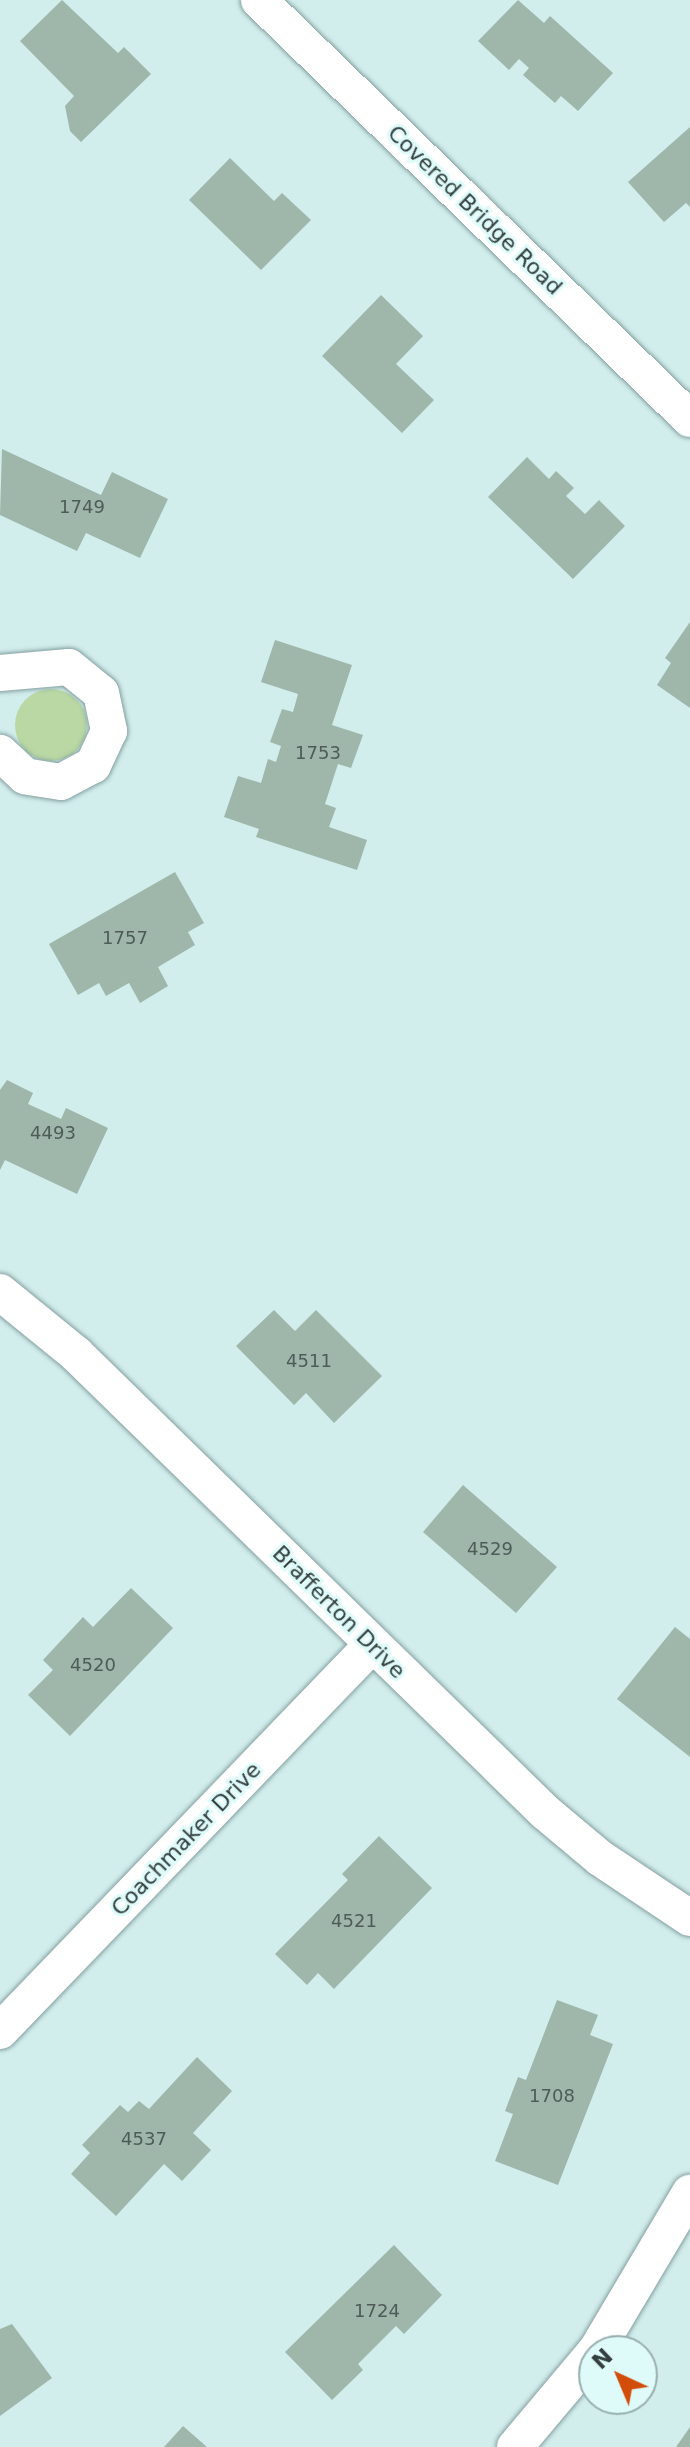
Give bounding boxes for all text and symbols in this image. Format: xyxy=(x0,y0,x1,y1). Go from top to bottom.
street label: Covered Bridge Road xyxy=(382,120,568,300)
house number: 1749 xyxy=(59,496,105,518)
house number: 1753 xyxy=(295,742,341,764)
house number: 1757 xyxy=(102,927,148,949)
house number: 4493 xyxy=(30,1122,76,1144)
house number: 4511 xyxy=(286,1350,332,1372)
house number: 4529 xyxy=(467,1538,513,1560)
street label: Brafferton Drive xyxy=(267,1540,411,1684)
house number: 4520 xyxy=(70,1654,116,1676)
street label: Coachmaker Drive xyxy=(106,1757,266,1921)
house number: 4521 xyxy=(331,1910,377,1932)
house number: 1708 xyxy=(529,2085,575,2107)
house number: 4537 xyxy=(121,2128,167,2150)
house number: 1724 xyxy=(354,2300,400,2322)
north arrow xyxy=(578,2335,658,2415)
text: N xyxy=(587,2343,618,2374)

